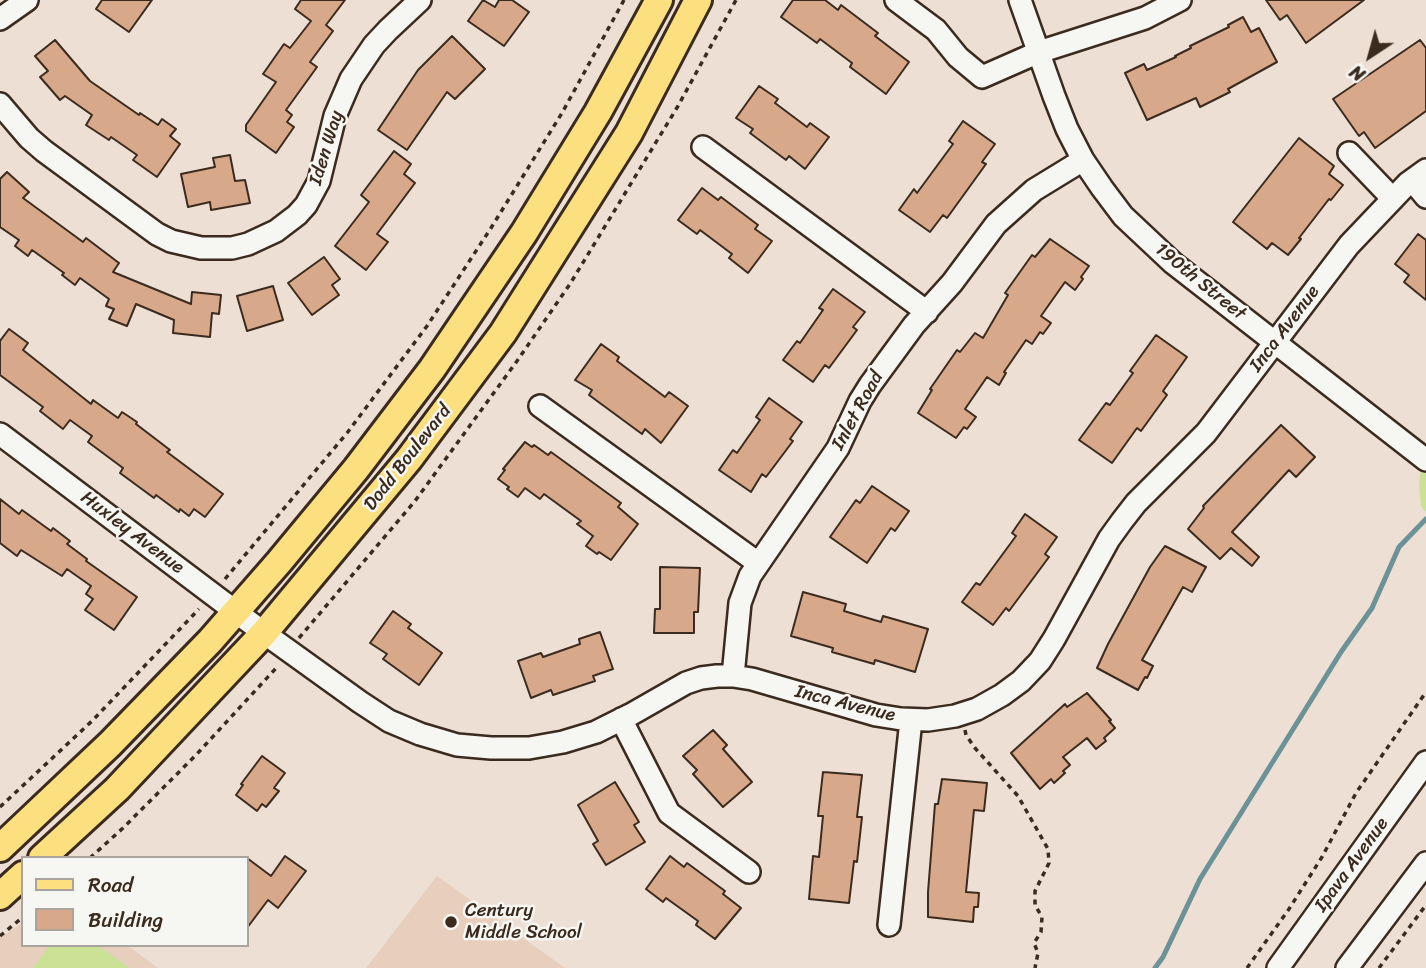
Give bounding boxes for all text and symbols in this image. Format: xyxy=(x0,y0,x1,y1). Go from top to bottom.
north arrow xyxy=(1335,21,1405,91)
text: N xyxy=(1342,56,1372,91)
street label: Iden Way xyxy=(305,108,349,188)
street label: 190th Street xyxy=(1150,238,1250,326)
street label: Inca Avenue xyxy=(1245,281,1325,377)
street label: Inlet Road xyxy=(827,368,889,454)
street label: Dodd Boulevard xyxy=(359,400,457,516)
street label: Huxley Avenue xyxy=(76,487,188,579)
street label: Inca Avenue xyxy=(793,681,897,727)
street label: Ipava Avenue xyxy=(1310,813,1394,917)
legend xyxy=(21,856,248,947)
text: Road xyxy=(88,866,133,904)
place label: Century Middle School xyxy=(465,900,582,944)
text: Building xyxy=(88,901,163,939)
marker: Century Middle School xyxy=(443,914,459,930)

